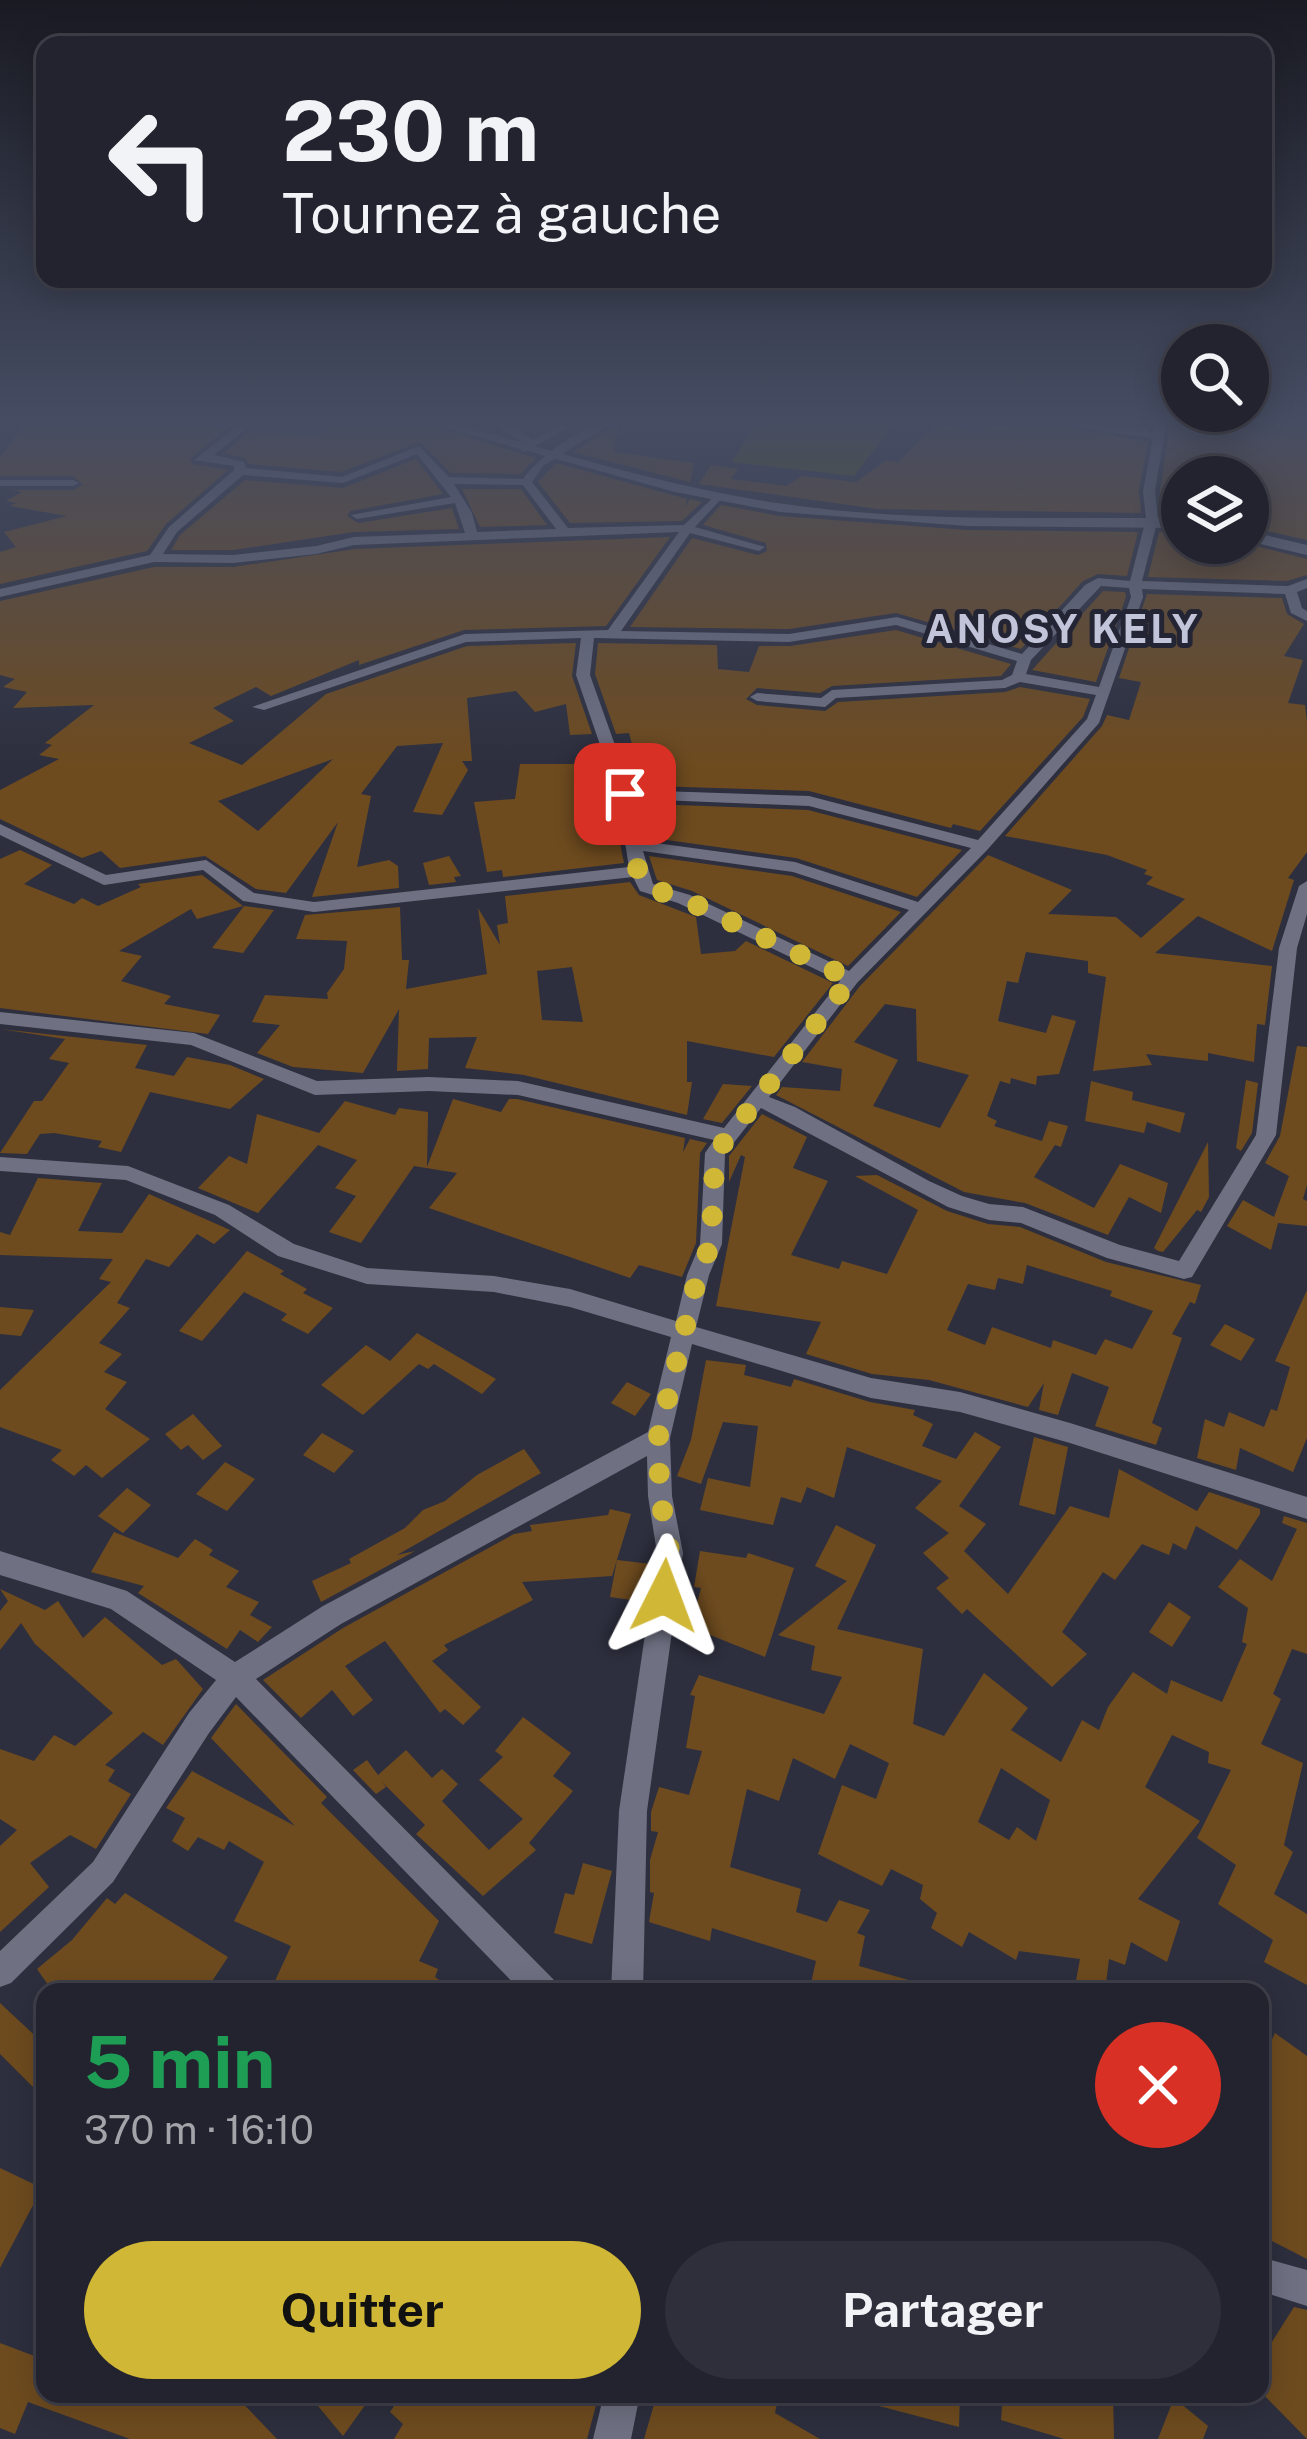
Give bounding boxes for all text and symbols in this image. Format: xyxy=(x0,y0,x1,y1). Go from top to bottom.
text: 230 m xyxy=(282,81,539,180)
icon: left xyxy=(84,84,240,240)
text: Tournez à gauche xyxy=(282,182,721,245)
map controls xyxy=(1161,324,1269,564)
button: search xyxy=(1161,324,1269,432)
button: layers xyxy=(1161,456,1269,564)
district label: ANOSY KELY xyxy=(925,606,1201,652)
pin xyxy=(574,743,676,845)
icon: arrive xyxy=(592,761,658,827)
position arrow xyxy=(601,1533,727,1659)
text: 5 min xyxy=(84,2020,275,2104)
button: close xyxy=(1095,2022,1221,2148)
text: 370 m · 16:10 xyxy=(84,2107,314,2153)
button: Quitter xyxy=(84,2241,641,2379)
button: Partager xyxy=(665,2241,1221,2379)

